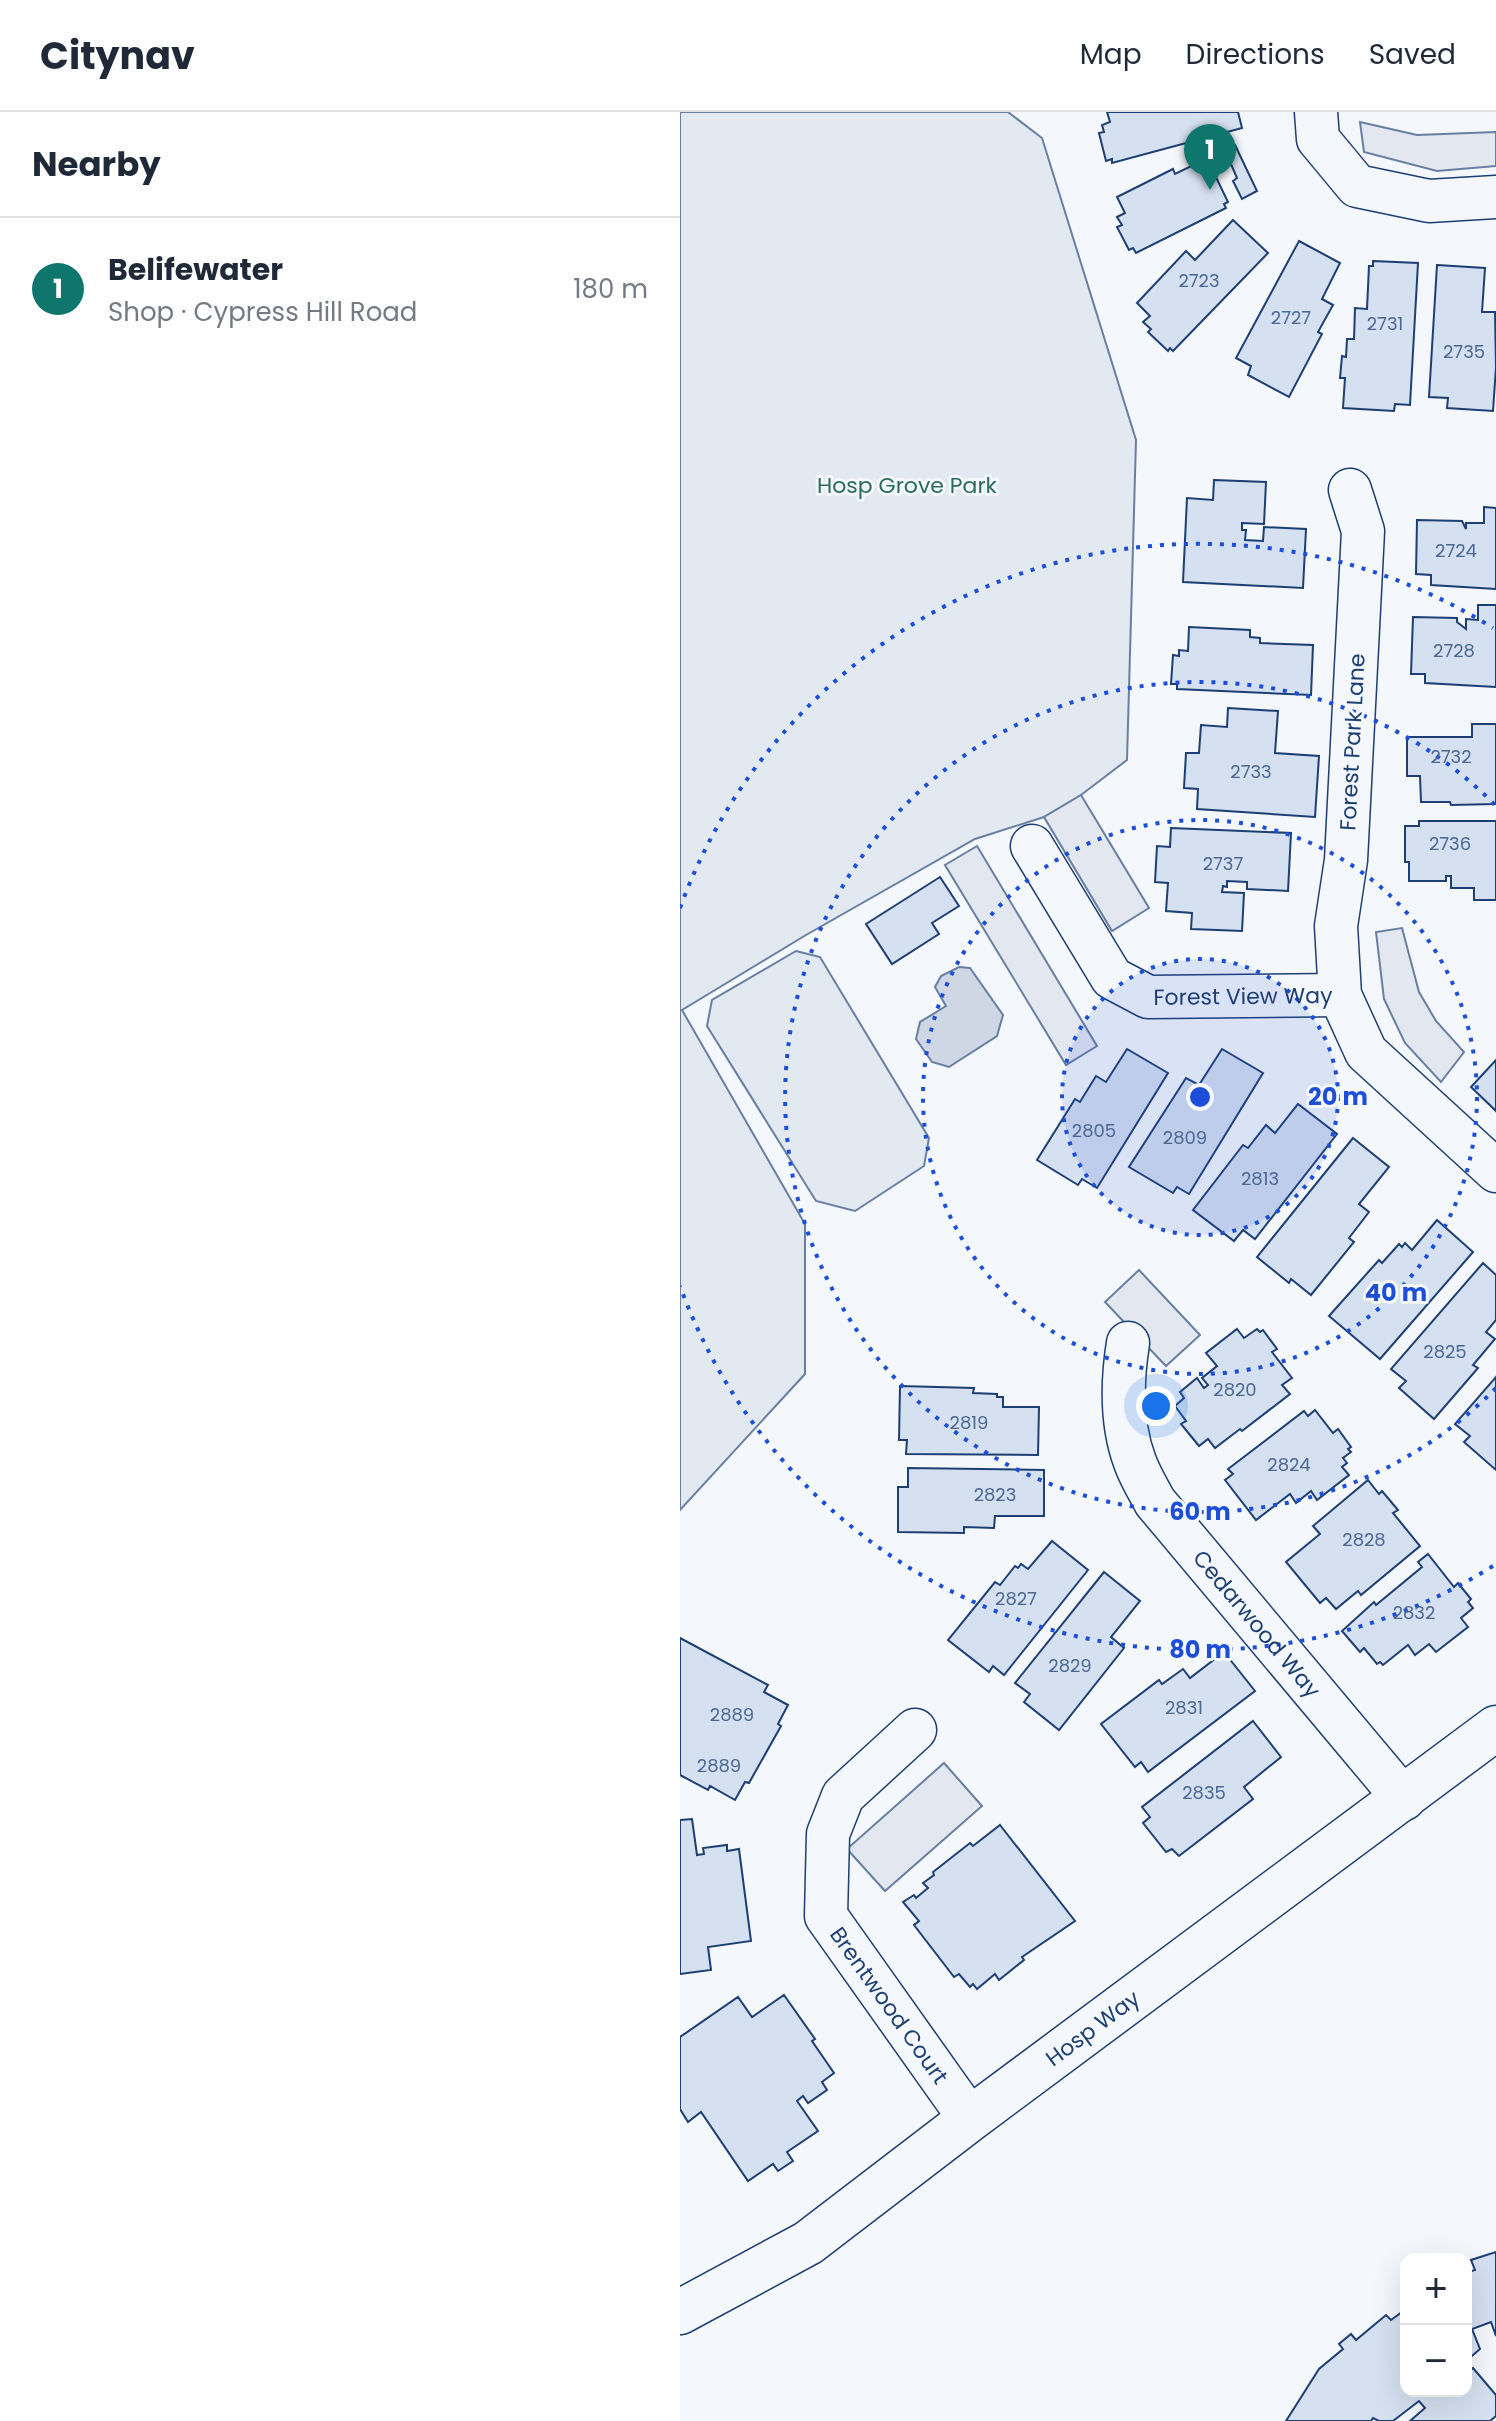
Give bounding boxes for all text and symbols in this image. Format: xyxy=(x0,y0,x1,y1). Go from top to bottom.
text: Citynav xyxy=(40,29,195,82)
text: Map xyxy=(1080,35,1142,74)
text: Directions xyxy=(1186,35,1325,74)
text: Saved xyxy=(1369,35,1456,74)
pin: 1 xyxy=(1184,124,1236,190)
text: Nearby xyxy=(32,140,161,188)
text: Belifewater xyxy=(108,248,283,291)
house number: 2723 xyxy=(1178,268,1220,293)
text: 1 xyxy=(53,271,63,307)
text: 180 m xyxy=(573,271,648,307)
text: Shop · Cypress Hill Road xyxy=(108,294,417,330)
house number: 2727 xyxy=(1271,305,1311,330)
house number: 2731 xyxy=(1367,311,1403,336)
house number: 2735 xyxy=(1443,339,1485,364)
park label: Hosp Grove Park xyxy=(817,470,998,501)
house number: 2724 xyxy=(1435,538,1477,563)
house number: 2728 xyxy=(1433,638,1475,663)
street label: Forest Park Lane xyxy=(1332,653,1373,831)
house number: 2732 xyxy=(1430,744,1472,769)
house number: 2733 xyxy=(1230,759,1272,784)
house number: 2736 xyxy=(1429,831,1471,856)
house number: 2737 xyxy=(1203,851,1243,876)
street label: Forest View Way xyxy=(1153,980,1333,1013)
text: 20 m xyxy=(1308,1080,1368,1113)
centre of rings xyxy=(1186,1083,1214,1111)
house number: 2805 xyxy=(1072,1118,1116,1143)
house number: 2809 xyxy=(1163,1125,1207,1150)
house number: 2813 xyxy=(1241,1166,1279,1191)
text: 40 m xyxy=(1365,1276,1427,1309)
house number: 2825 xyxy=(1423,1339,1467,1364)
house number: 2820 xyxy=(1213,1377,1257,1402)
your location xyxy=(1136,1386,1176,1426)
house number: 2819 xyxy=(950,1410,988,1435)
house number: 2824 xyxy=(1267,1452,1311,1477)
house number: 2823 xyxy=(974,1482,1016,1507)
text: 60 m xyxy=(1169,1495,1231,1528)
house number: 2828 xyxy=(1342,1527,1386,1552)
street label: Cedarwood Way xyxy=(1186,1543,1328,1705)
house number: 2827 xyxy=(995,1586,1037,1611)
house number: 2832 xyxy=(1393,1600,1435,1625)
text: 80 m xyxy=(1169,1633,1231,1666)
house number: 2829 xyxy=(1048,1653,1092,1678)
house number: 2831 xyxy=(1165,1695,1203,1720)
house number: 2889 xyxy=(710,1702,754,1727)
house number: 2889 xyxy=(697,1753,741,1778)
house number: 2835 xyxy=(1182,1780,1226,1805)
street label: Brentwood Court xyxy=(823,1921,955,2090)
street label: Hosp Way xyxy=(1039,1983,1147,2074)
map controls xyxy=(1400,2253,1472,2397)
button: + xyxy=(1400,2253,1472,2325)
button: − xyxy=(1400,2325,1472,2397)

